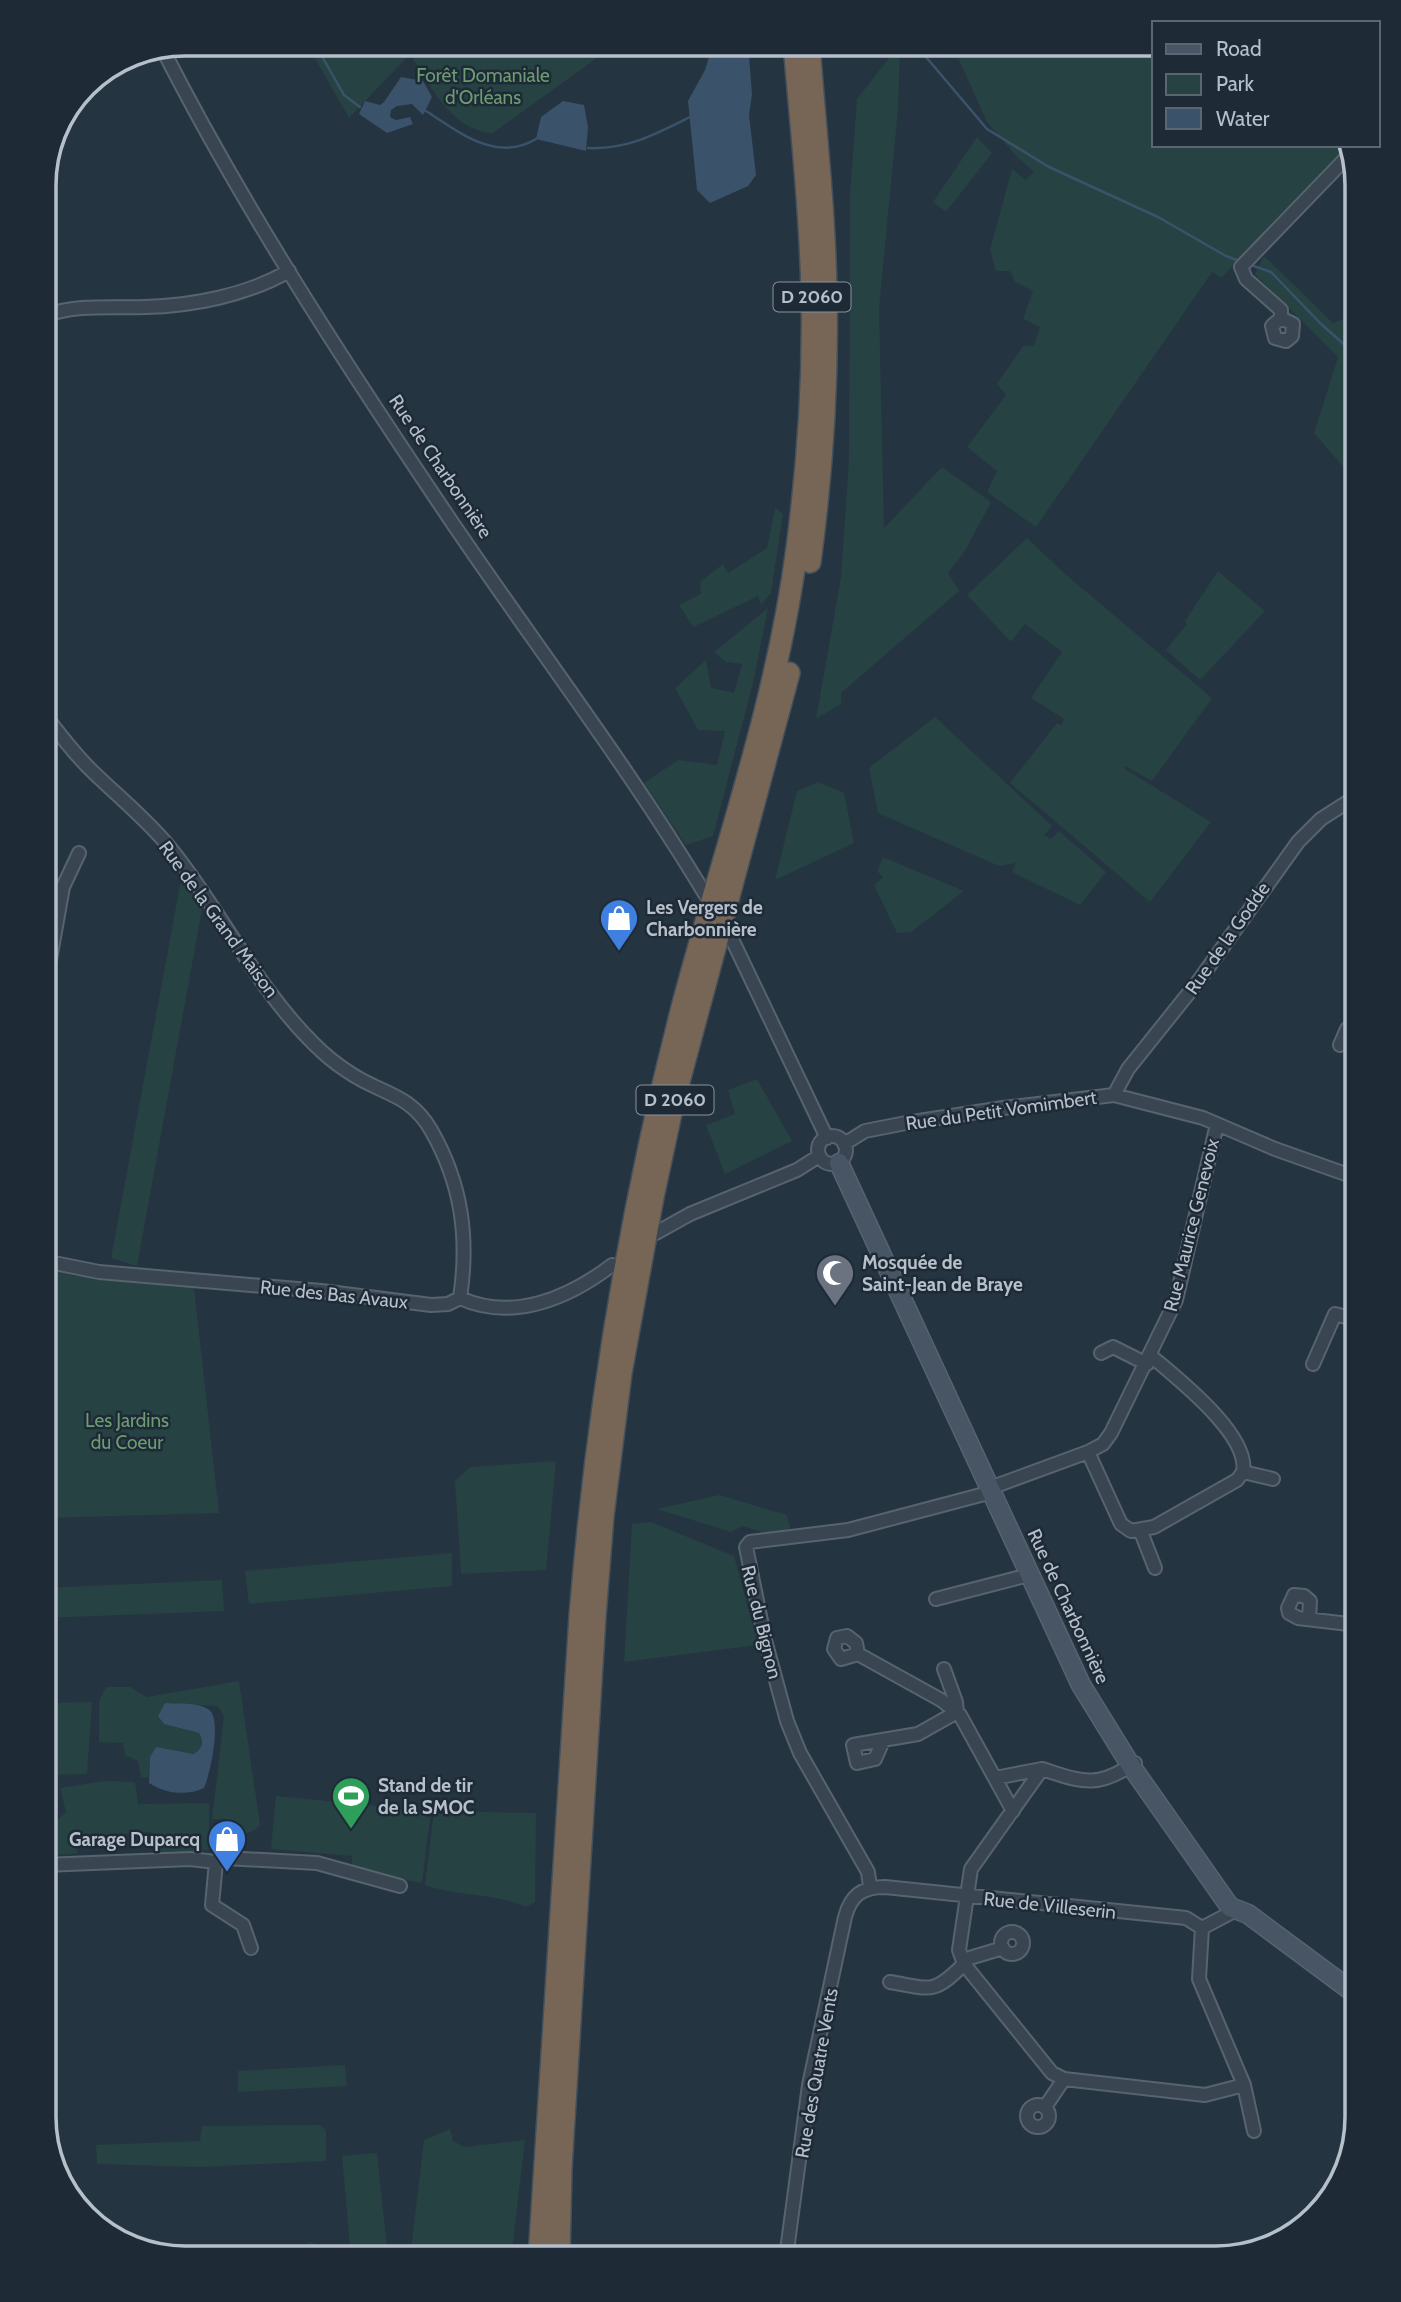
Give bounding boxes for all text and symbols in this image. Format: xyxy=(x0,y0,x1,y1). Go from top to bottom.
legend xyxy=(1152,21,1380,147)
text: Road xyxy=(1216,36,1262,61)
park label: Forêt Domaniale d'Orléans xyxy=(416,64,550,109)
text: Park xyxy=(1216,71,1254,96)
text: Water xyxy=(1216,106,1270,131)
road number: D 2060 xyxy=(774,282,850,312)
street label: Rue de Charbonnière xyxy=(384,390,497,543)
street label: Rue de la Grand Maison xyxy=(154,836,283,1002)
street label: Rue de la Godde xyxy=(1180,878,1275,999)
place label: Les Vergers de Charbonnière xyxy=(646,896,763,941)
shop icon: Les Vergers de Charbonnière xyxy=(598,897,640,952)
road number: D 2060 xyxy=(636,1086,714,1114)
street label: Rue du Petit Vomimbert xyxy=(904,1086,1099,1135)
street label: Rue Maurice Genevoix xyxy=(1159,1136,1224,1314)
place label: Mosquée de Saint-Jean de Braye xyxy=(862,1251,1023,1296)
mosque icon: Mosquée de Saint-Jean de Braye xyxy=(814,1252,856,1307)
street label: Rue des Bas Avaux xyxy=(259,1275,409,1314)
park label: Les Jardins du Coeur xyxy=(85,1409,169,1454)
street label: Rue de Charbonnière xyxy=(1023,1525,1115,1688)
street label: Rue du Bignon xyxy=(736,1563,787,1681)
place label: Stand de tir de la SMOC xyxy=(378,1774,474,1819)
sports icon: Stand de tir de la SMOC xyxy=(330,1775,372,1830)
shop icon: Garage Duparcq xyxy=(206,1818,248,1873)
place label: Garage Duparcq xyxy=(69,1828,200,1851)
street label: Rue de Villeserin xyxy=(983,1887,1117,1924)
street label: Rue des Quatre Vents xyxy=(790,1986,843,2160)

